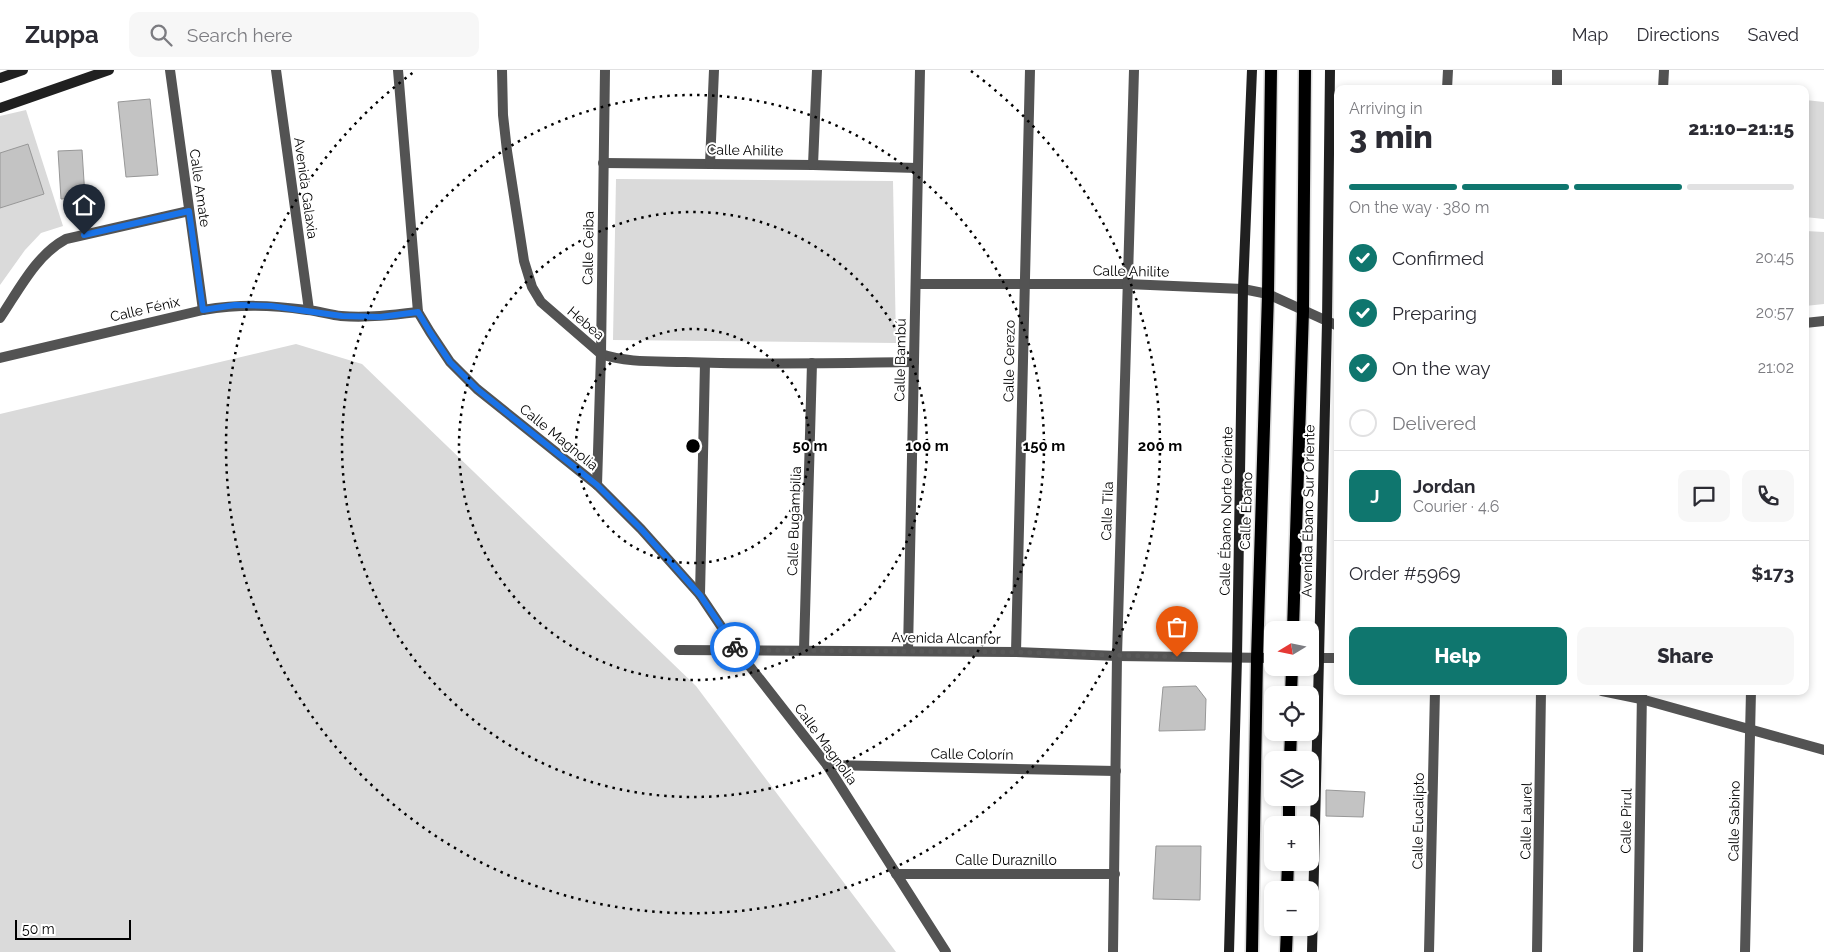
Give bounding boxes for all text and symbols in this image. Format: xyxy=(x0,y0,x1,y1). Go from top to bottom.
search box xyxy=(129,12,479,57)
text: Zuppa xyxy=(25,20,99,49)
icon: search xyxy=(147,21,175,49)
text: Search here xyxy=(187,24,292,46)
text: Map xyxy=(1572,24,1608,45)
text: Directions xyxy=(1636,24,1720,45)
text: Saved xyxy=(1748,24,1799,45)
text: Arriving in xyxy=(1349,99,1423,118)
text: 21:10–21:15 xyxy=(1688,117,1794,139)
text: 3 min xyxy=(1349,118,1433,155)
street label: Avenida Galaxia xyxy=(291,136,321,240)
street label: Calle Ahilite xyxy=(707,141,783,159)
street label: Calle Amate xyxy=(187,148,213,228)
pin xyxy=(63,184,105,235)
icon: home xyxy=(70,191,98,219)
text: On the way · 380 m xyxy=(1349,198,1489,217)
street label: Calle Ceiba xyxy=(579,211,597,285)
icon: check xyxy=(1349,244,1377,272)
text: Confirmed xyxy=(1392,247,1484,269)
text: 20:45 xyxy=(1755,248,1794,267)
street label: Calle Ahilite xyxy=(1093,262,1169,280)
street label: Calle Fénix xyxy=(109,293,181,325)
icon: check xyxy=(1349,299,1377,327)
text: Preparing xyxy=(1392,302,1477,324)
street label: Hebea xyxy=(564,303,608,343)
text: 20:57 xyxy=(1756,303,1794,322)
street label: Calle Bambú xyxy=(891,318,909,402)
street label: Calle Cerezo xyxy=(1000,320,1018,402)
icon: check xyxy=(1349,354,1377,382)
text: On the way xyxy=(1392,357,1491,379)
text: 21:02 xyxy=(1758,358,1794,377)
street label: Calle Magnolia xyxy=(517,401,601,473)
text: Delivered xyxy=(1392,412,1476,434)
street label: Avenida Ébano Sur Oriente xyxy=(1297,424,1318,598)
street label: Calle Ébano Norte Oriente xyxy=(1216,426,1235,596)
centre of rings xyxy=(684,437,702,455)
text: 50 m xyxy=(792,437,828,455)
text: 100 m xyxy=(905,437,949,455)
text: 150 m xyxy=(1023,437,1065,455)
text: 200 m xyxy=(1138,437,1182,455)
street label: Calle Bugambilia xyxy=(784,466,804,576)
button: chat xyxy=(1678,470,1730,522)
button: phone xyxy=(1742,470,1794,522)
street label: Calle Ébano xyxy=(1236,472,1255,550)
text: Jordan xyxy=(1413,475,1476,497)
street label: Calle Tila xyxy=(1098,481,1116,541)
text: J xyxy=(1370,485,1380,507)
text: Courier · 4.6 xyxy=(1413,497,1499,516)
text: Order #5969 xyxy=(1349,562,1461,584)
text: $173 xyxy=(1751,562,1794,584)
pin xyxy=(1156,606,1198,657)
icon: bag xyxy=(1163,613,1191,641)
north arrow xyxy=(1264,621,1319,676)
map controls xyxy=(1264,621,1319,936)
courier xyxy=(710,622,760,672)
button: Help xyxy=(1349,627,1567,685)
button: Share xyxy=(1577,627,1794,685)
street label: Avenida Alcanfor xyxy=(891,629,1001,647)
icon: bike xyxy=(721,633,749,661)
button: locate xyxy=(1264,686,1319,741)
street label: Calle Magnolia xyxy=(791,700,861,788)
street label: Calle Colorín xyxy=(930,745,1014,763)
button: layers xyxy=(1264,751,1319,806)
street label: Calle Eucalipto xyxy=(1409,772,1427,870)
street label: Calle Sabino xyxy=(1725,780,1743,862)
street label: Calle Laurel xyxy=(1517,782,1535,860)
street label: Calle Pirul xyxy=(1617,788,1635,854)
button: + xyxy=(1264,816,1319,871)
street label: Calle Duraznillo xyxy=(955,852,1057,868)
button: − xyxy=(1264,881,1319,936)
scale bar xyxy=(15,917,131,940)
text: 50 m xyxy=(22,921,55,937)

